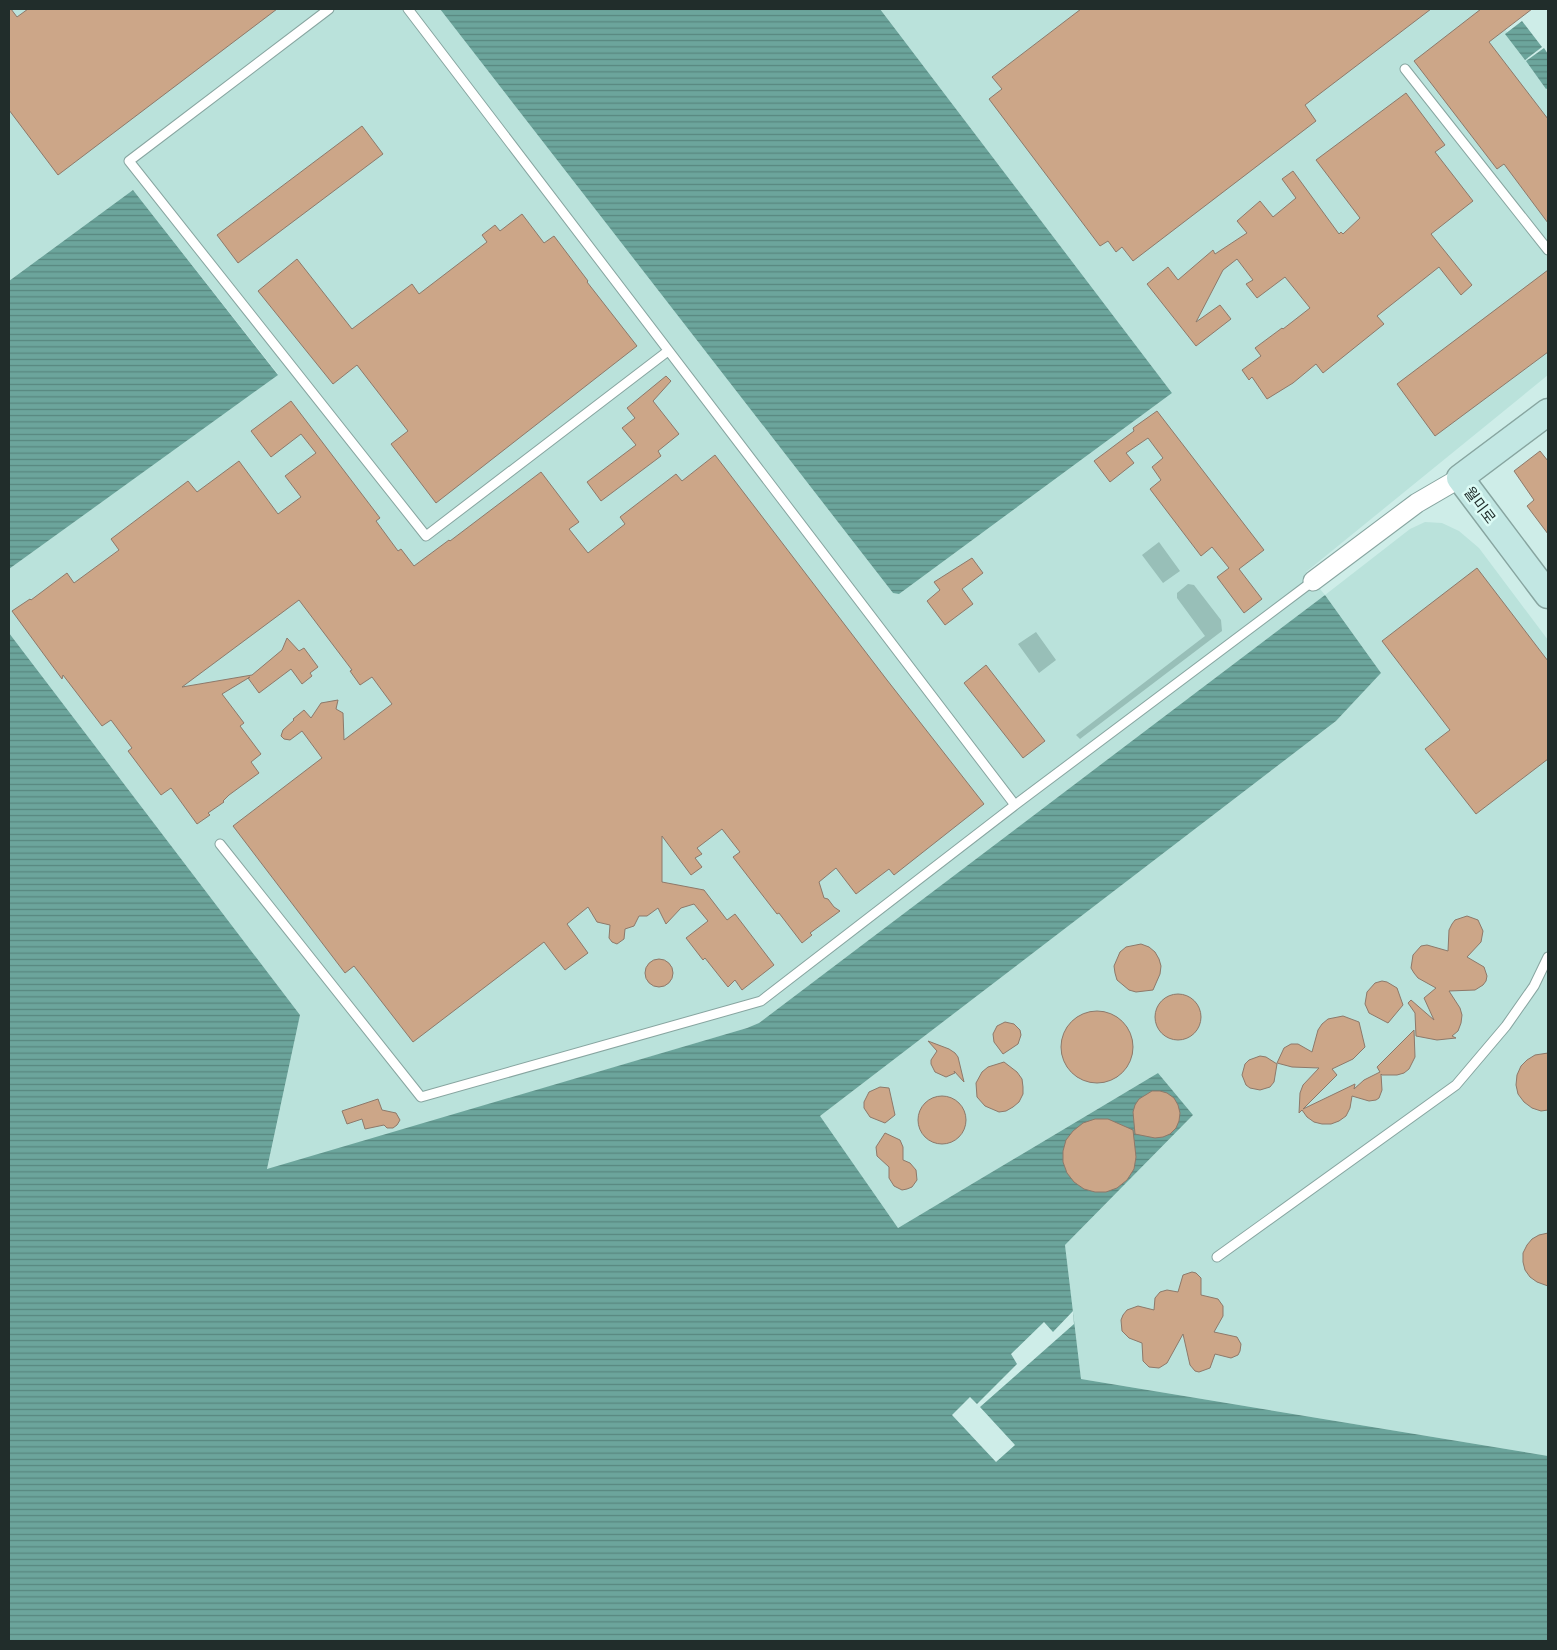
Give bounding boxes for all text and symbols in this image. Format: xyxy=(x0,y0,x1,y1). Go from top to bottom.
street label: 월미로 xyxy=(1461,483,1499,527)

